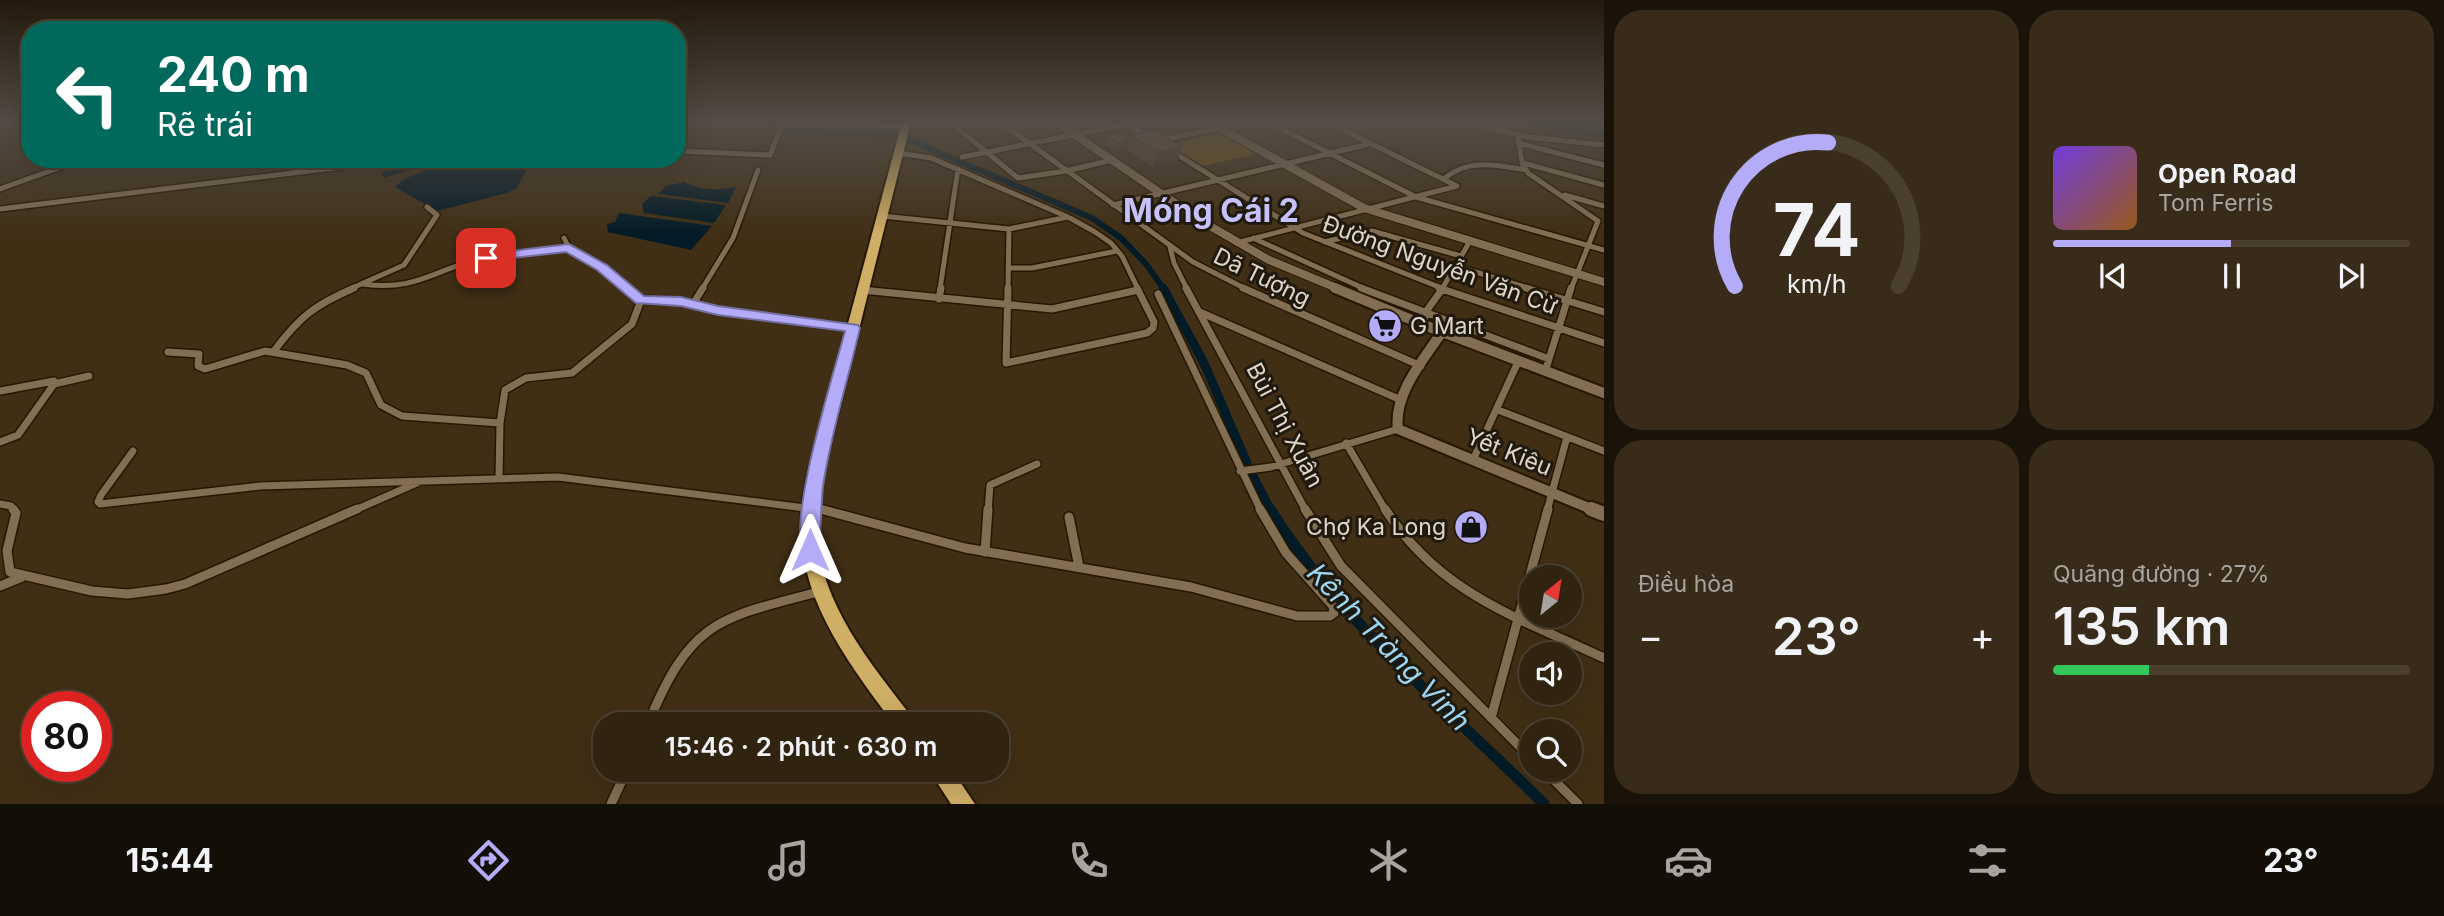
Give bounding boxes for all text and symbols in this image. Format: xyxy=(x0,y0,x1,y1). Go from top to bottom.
text: 240 m xyxy=(157,45,310,104)
icon: left xyxy=(42,49,133,140)
text: Rẽ trái xyxy=(157,105,253,144)
text: Open Road xyxy=(2158,158,2297,189)
text: 74 xyxy=(1773,186,1860,275)
text: Tom Ferris xyxy=(2158,189,2273,217)
district label: Móng Cái 2 xyxy=(1123,191,1299,230)
street label: Đường Nguyễn Văn Cừ xyxy=(1319,209,1561,321)
pin xyxy=(456,228,516,288)
icon: arrive xyxy=(467,239,505,277)
street label: Dã Tượng xyxy=(1209,242,1315,312)
icon: previous xyxy=(2094,257,2132,295)
icon: pause xyxy=(2213,257,2251,295)
icon: next xyxy=(2332,257,2370,295)
text: km/h xyxy=(1787,269,1846,299)
supermarket icon: G Mart xyxy=(1366,307,1404,345)
place label: G Mart xyxy=(1410,312,1484,340)
street label: Bùi Thị Xuân xyxy=(1240,358,1330,492)
street label: Yết Kiêu xyxy=(1462,422,1556,482)
shop icon: Chợ Ka Long xyxy=(1452,508,1490,546)
position arrow xyxy=(773,513,847,587)
place label: Chợ Ka Long xyxy=(1306,513,1446,541)
water label: Kênh Tràng Vinh xyxy=(1300,556,1478,738)
text: Quãng đường · 27% xyxy=(2053,560,2269,588)
north arrow xyxy=(1519,565,1582,628)
map controls xyxy=(1519,565,1582,782)
text: Điều hòa xyxy=(1638,570,1734,598)
text: 135 km xyxy=(2053,595,2230,658)
text: 23° xyxy=(1772,605,1861,668)
text: − xyxy=(1638,613,1663,659)
text: + xyxy=(1970,613,1995,659)
button: sound xyxy=(1519,642,1582,705)
speed limit sign: 80 xyxy=(21,691,112,782)
button: search xyxy=(1519,719,1582,782)
text: 15:46 · 2 phút · 630 m xyxy=(665,731,937,762)
icon: directions xyxy=(464,836,513,885)
icon: music xyxy=(764,836,813,885)
icon: phone xyxy=(1064,836,1113,885)
icon: climate xyxy=(1364,836,1413,885)
icon: car xyxy=(1664,836,1713,885)
icon: filters xyxy=(1963,836,2012,885)
text: 15:44 xyxy=(125,841,214,880)
text: 23° xyxy=(2263,841,2318,880)

